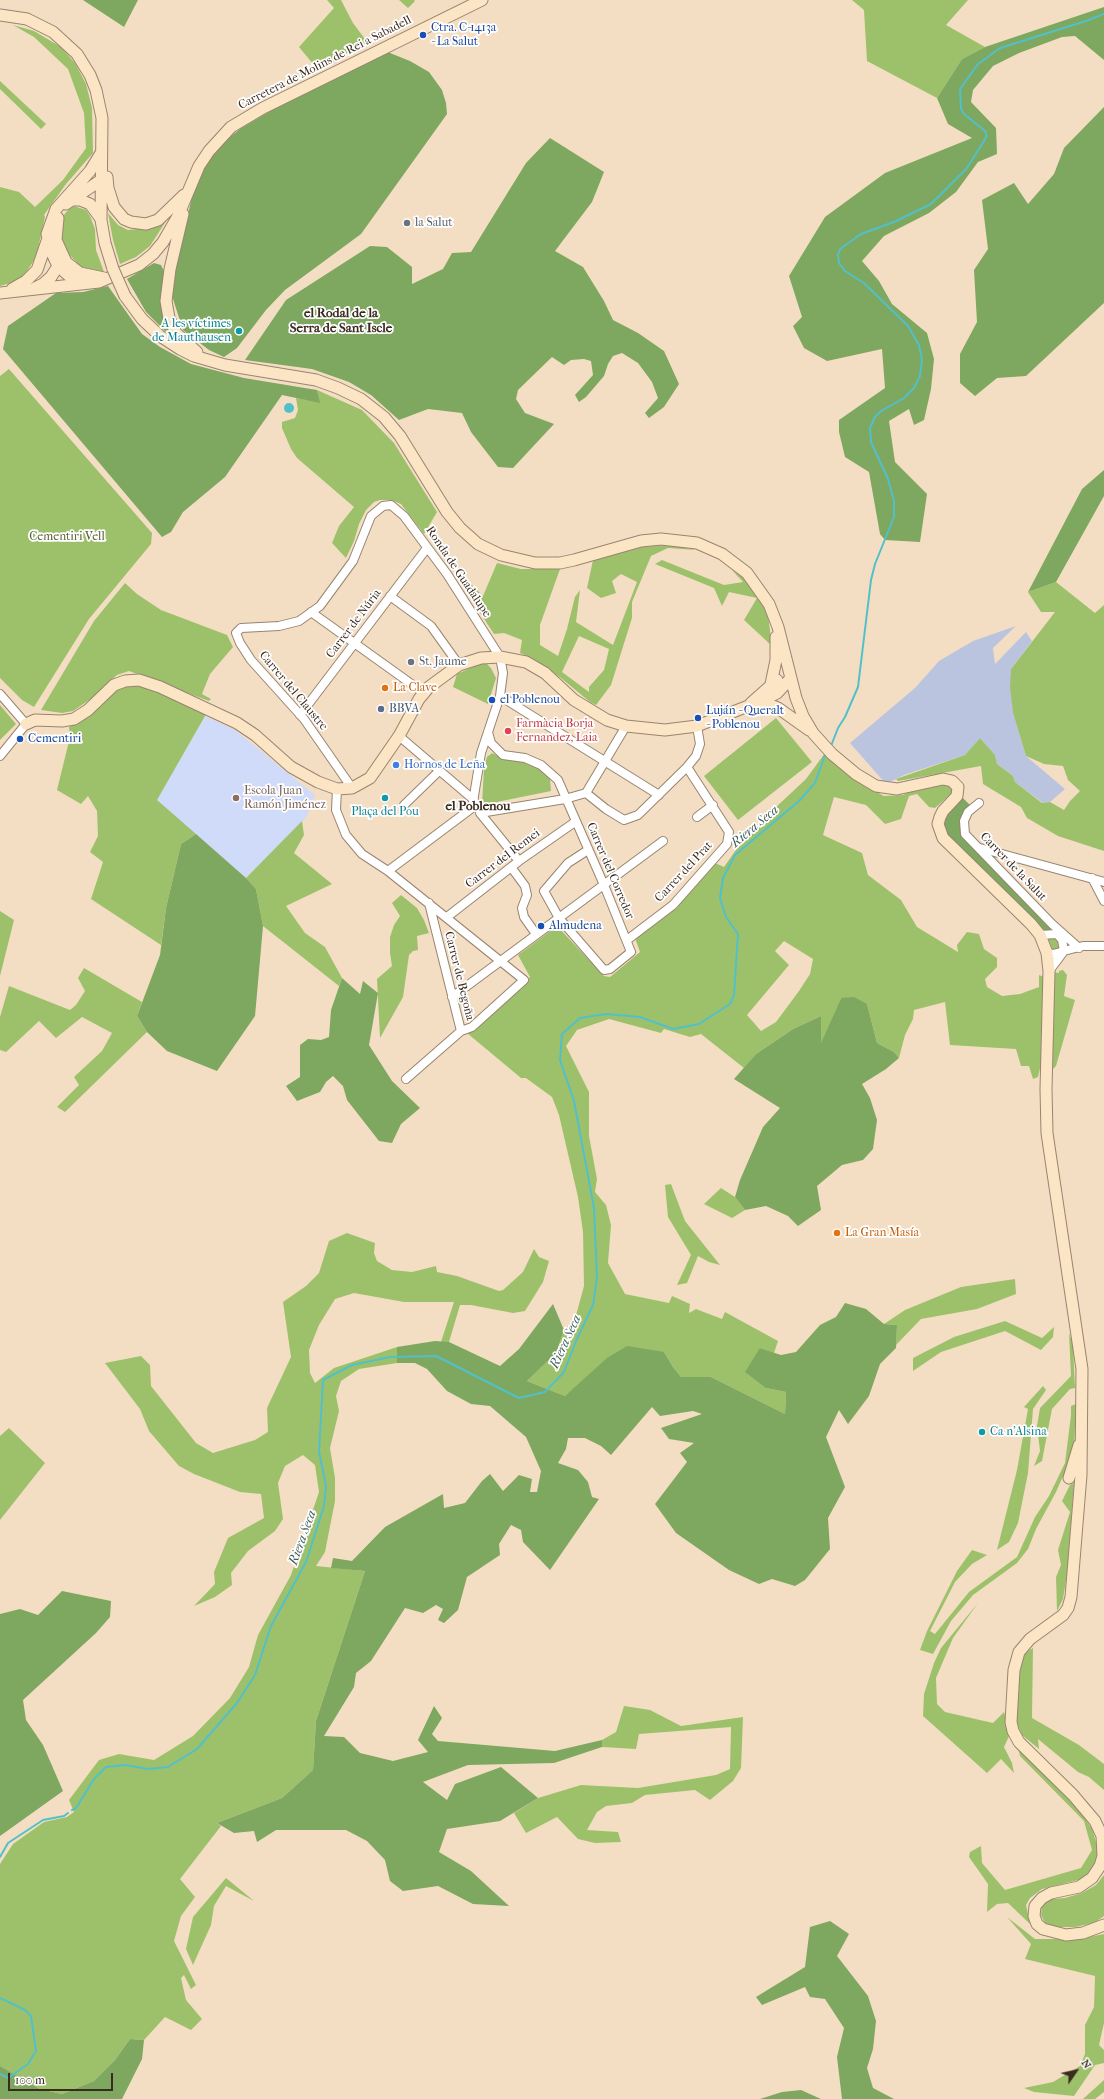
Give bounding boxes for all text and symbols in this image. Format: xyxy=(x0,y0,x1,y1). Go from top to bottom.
street label: Carretera de Molins de Rei a Sabadell xyxy=(236,13,414,113)
place label: Ctra. C-1413a - La Salut xyxy=(431,21,496,49)
marker: Ctra. C-1413a - La Salut xyxy=(418,30,428,40)
place label: la Salut xyxy=(415,216,452,230)
marker: la Salut xyxy=(402,218,412,228)
district label: el Rodal de la Serra de Sant Iscle xyxy=(290,306,392,337)
place label: A les víctimes de Mauthausen xyxy=(152,317,231,345)
marker: A les víctimes de Mauthausen xyxy=(234,326,244,336)
street label: Ronda de Guadalupe xyxy=(422,524,494,620)
park label: Cementiri Vell xyxy=(29,530,105,544)
street label: Carrer de Núria xyxy=(323,587,385,661)
street label: Carrer del Claustre xyxy=(256,648,330,734)
place label: St. Jaume xyxy=(419,655,467,669)
marker: St. Jaume xyxy=(406,657,416,667)
place label: La Clave xyxy=(393,681,437,695)
marker: La Clave xyxy=(380,683,390,693)
place label: el Poblenou xyxy=(500,693,560,707)
marker: el Poblenou xyxy=(487,695,497,705)
place label: BBVA xyxy=(389,702,419,716)
marker: BBVA xyxy=(376,704,386,714)
place label: Luján - Queralt - Poblenou xyxy=(706,704,784,732)
marker: Luján - Queralt - Poblenou xyxy=(693,713,703,723)
place label: Farmàcia Borja Fernandez, Laia xyxy=(516,717,598,745)
marker: Farmàcia Borja Fernandez, Laia xyxy=(503,726,513,736)
place label: Cementiri xyxy=(28,732,81,746)
marker: Cementiri xyxy=(15,734,25,744)
place label: Hornos de Leña xyxy=(404,758,485,772)
marker: Hornos de Leña xyxy=(391,760,401,770)
place label: Escola Juan Ramón Jiménez xyxy=(244,784,326,812)
marker: Escola Juan Ramón Jiménez xyxy=(231,793,241,803)
marker: Plaça del Pou xyxy=(380,793,390,803)
district label: el Poblenou xyxy=(446,799,510,815)
water label: Riera Seca xyxy=(728,803,782,851)
place label: Plaça del Pou xyxy=(351,805,419,819)
street label: Carrer del Corredor xyxy=(583,821,637,921)
street label: Carrer del Remei xyxy=(463,826,543,892)
street label: Carrer de la Salut xyxy=(977,830,1049,904)
street label: Carrer del Prat xyxy=(652,839,716,905)
place label: Almudena xyxy=(549,919,602,933)
marker: Almudena xyxy=(536,921,546,931)
street label: Carrer de Begoña xyxy=(441,930,477,1022)
place label: La Gran Masía xyxy=(845,1226,919,1240)
marker: La Gran Masía xyxy=(832,1228,842,1238)
water label: Riera Seca xyxy=(547,1313,585,1371)
place label: Ca n'Alsina xyxy=(990,1425,1047,1439)
marker: Ca n'Alsina xyxy=(977,1427,987,1437)
water label: Riera Seca xyxy=(286,1509,320,1567)
north arrow xyxy=(1056,2051,1096,2091)
text: N xyxy=(1079,2057,1094,2071)
scale bar xyxy=(10,2065,115,2091)
text: 100 m xyxy=(15,2073,45,2087)

